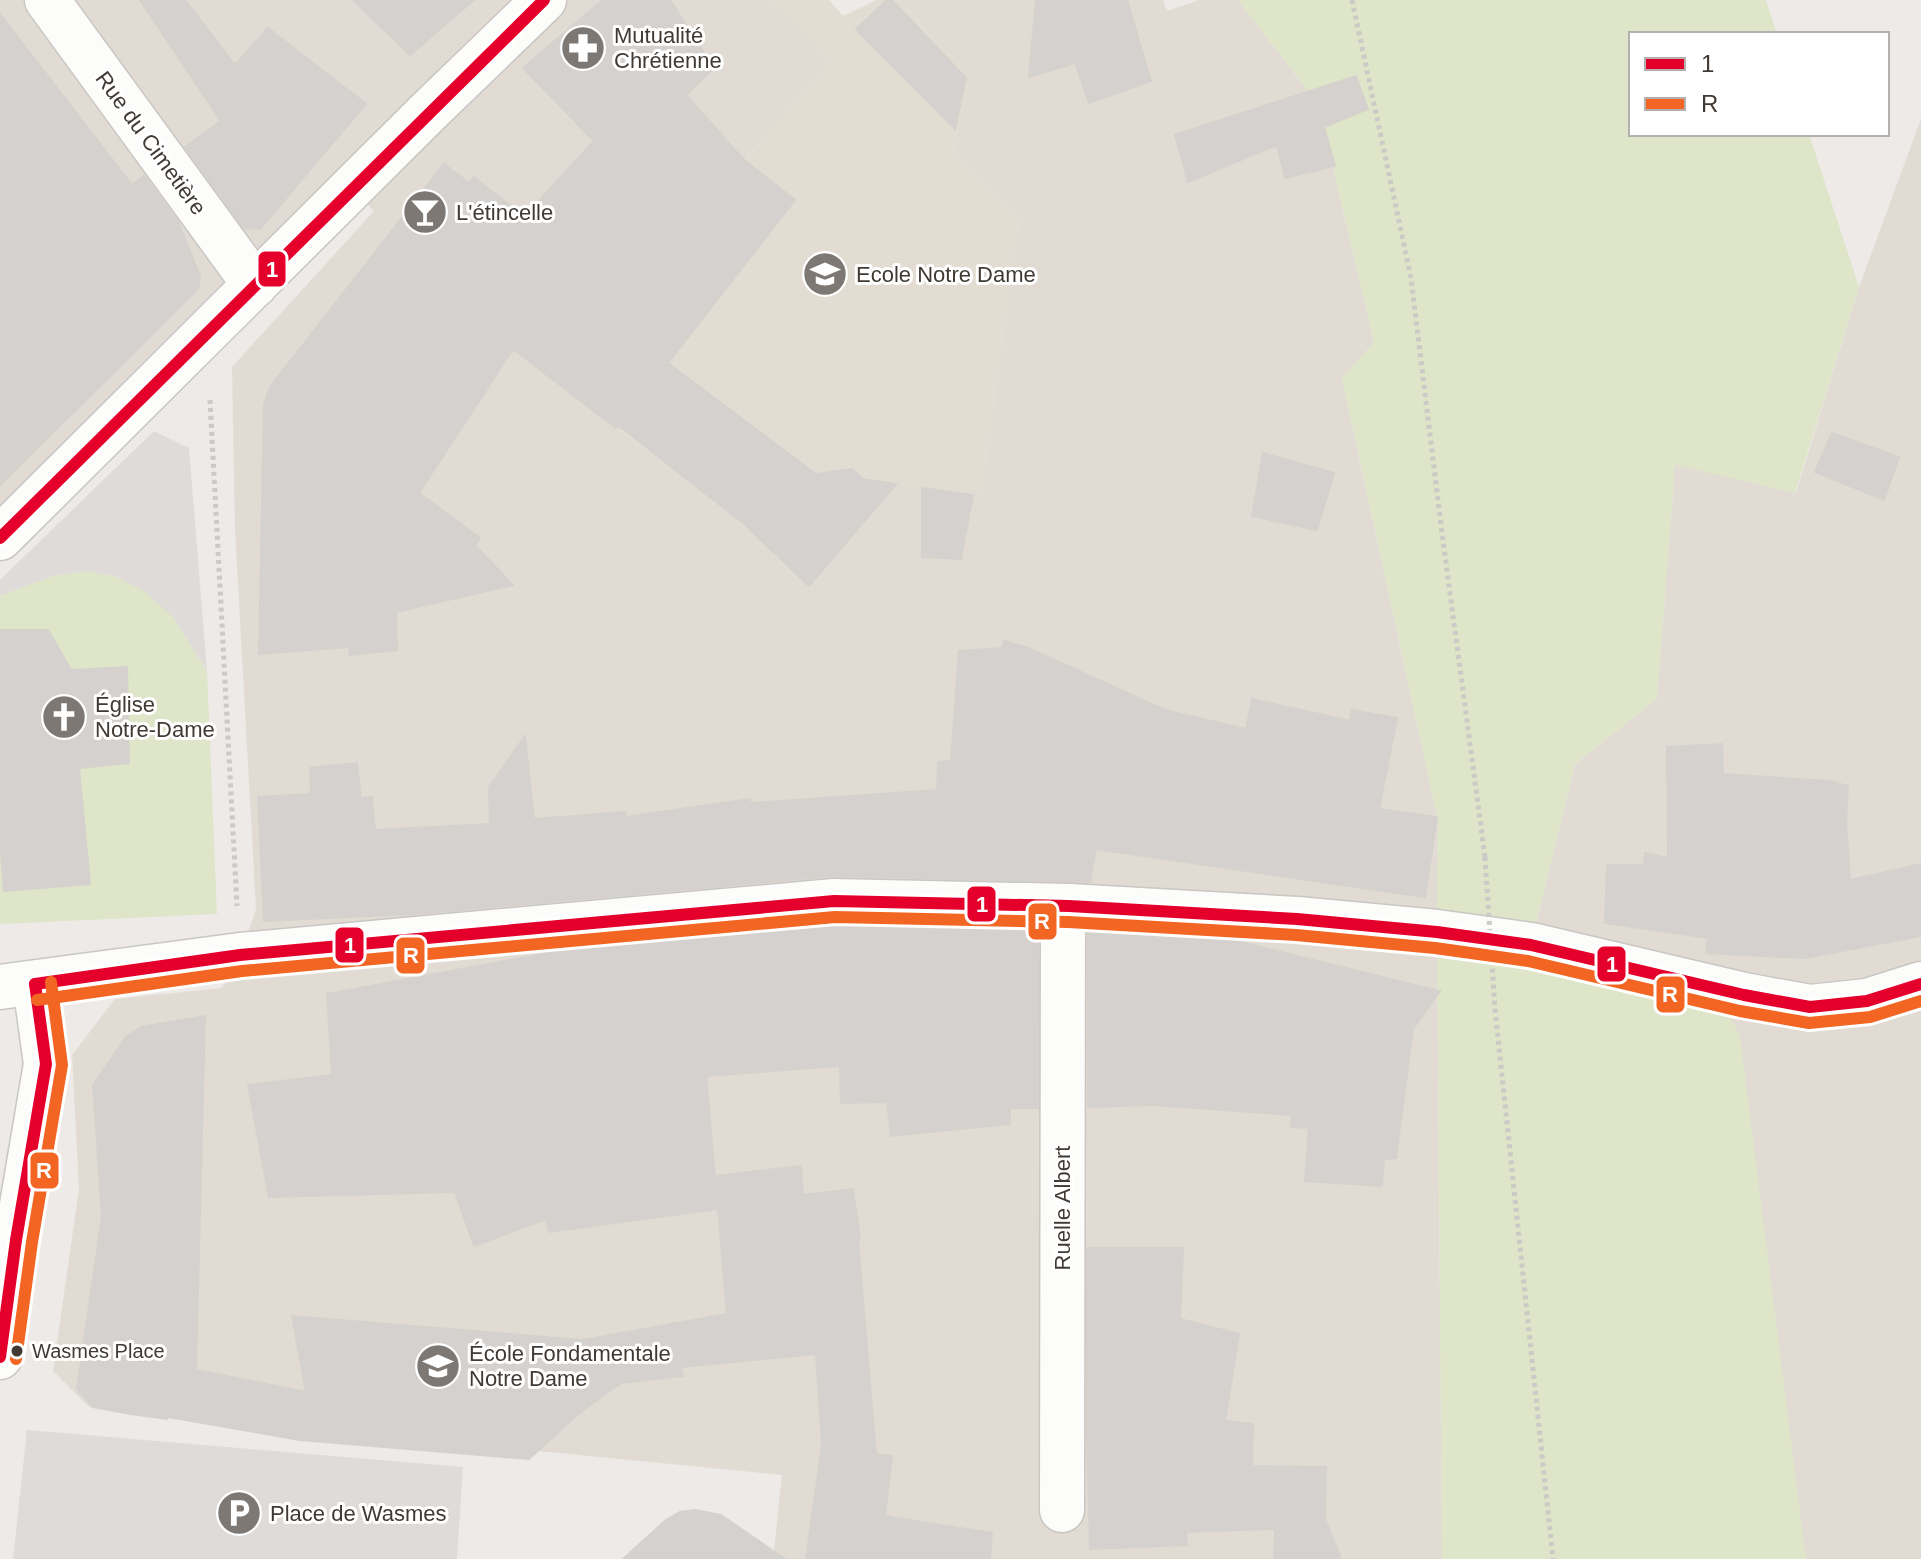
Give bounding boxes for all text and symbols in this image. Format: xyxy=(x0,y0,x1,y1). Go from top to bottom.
place label: Mutualité Chrétienne xyxy=(614,23,722,73)
pharmacy icon: Mutualité Chrétienne xyxy=(559,24,607,72)
legend xyxy=(1629,32,1889,136)
text: 1 xyxy=(1701,50,1714,77)
street label: Rue du Cimetière xyxy=(91,66,211,220)
text: R xyxy=(1701,90,1718,117)
bar icon: L'étincelle xyxy=(401,188,449,236)
place label: L'étincelle xyxy=(456,200,553,225)
line badge: 1 xyxy=(257,250,287,288)
school or university icon: Ecole Notre Dame xyxy=(801,250,849,298)
text: 1 xyxy=(266,257,278,282)
place label: Ecole Notre Dame xyxy=(856,262,1036,287)
place label: Église Notre-Dame xyxy=(95,692,215,742)
church icon: Église Notre-Dame xyxy=(40,693,88,741)
line badge: 1 xyxy=(966,885,997,923)
text: 1 xyxy=(976,892,988,917)
line badge: R xyxy=(1027,902,1058,941)
text: R xyxy=(1034,909,1050,934)
line badge: 1 xyxy=(334,926,365,964)
text: 1 xyxy=(344,933,356,958)
line badge: R xyxy=(395,936,426,975)
text: R xyxy=(403,943,419,968)
line badge: 1 xyxy=(1596,945,1627,983)
text: 1 xyxy=(1606,952,1618,977)
line badge: R xyxy=(1655,975,1686,1014)
text: R xyxy=(1662,982,1678,1007)
street label: Ruelle Albert xyxy=(1050,1146,1075,1270)
line badge: R xyxy=(29,1151,60,1190)
text: R xyxy=(36,1158,52,1183)
place label: Wasmes Place xyxy=(32,1340,165,1362)
place label: École Fondamentale Notre Dame xyxy=(469,1341,671,1391)
school or university icon: École Fondamentale Notre Dame xyxy=(414,1342,462,1390)
marker: Wasmes Place xyxy=(9,1343,25,1359)
parking icon: Place de Wasmes xyxy=(215,1489,263,1537)
place label: Place de Wasmes xyxy=(270,1501,446,1526)

